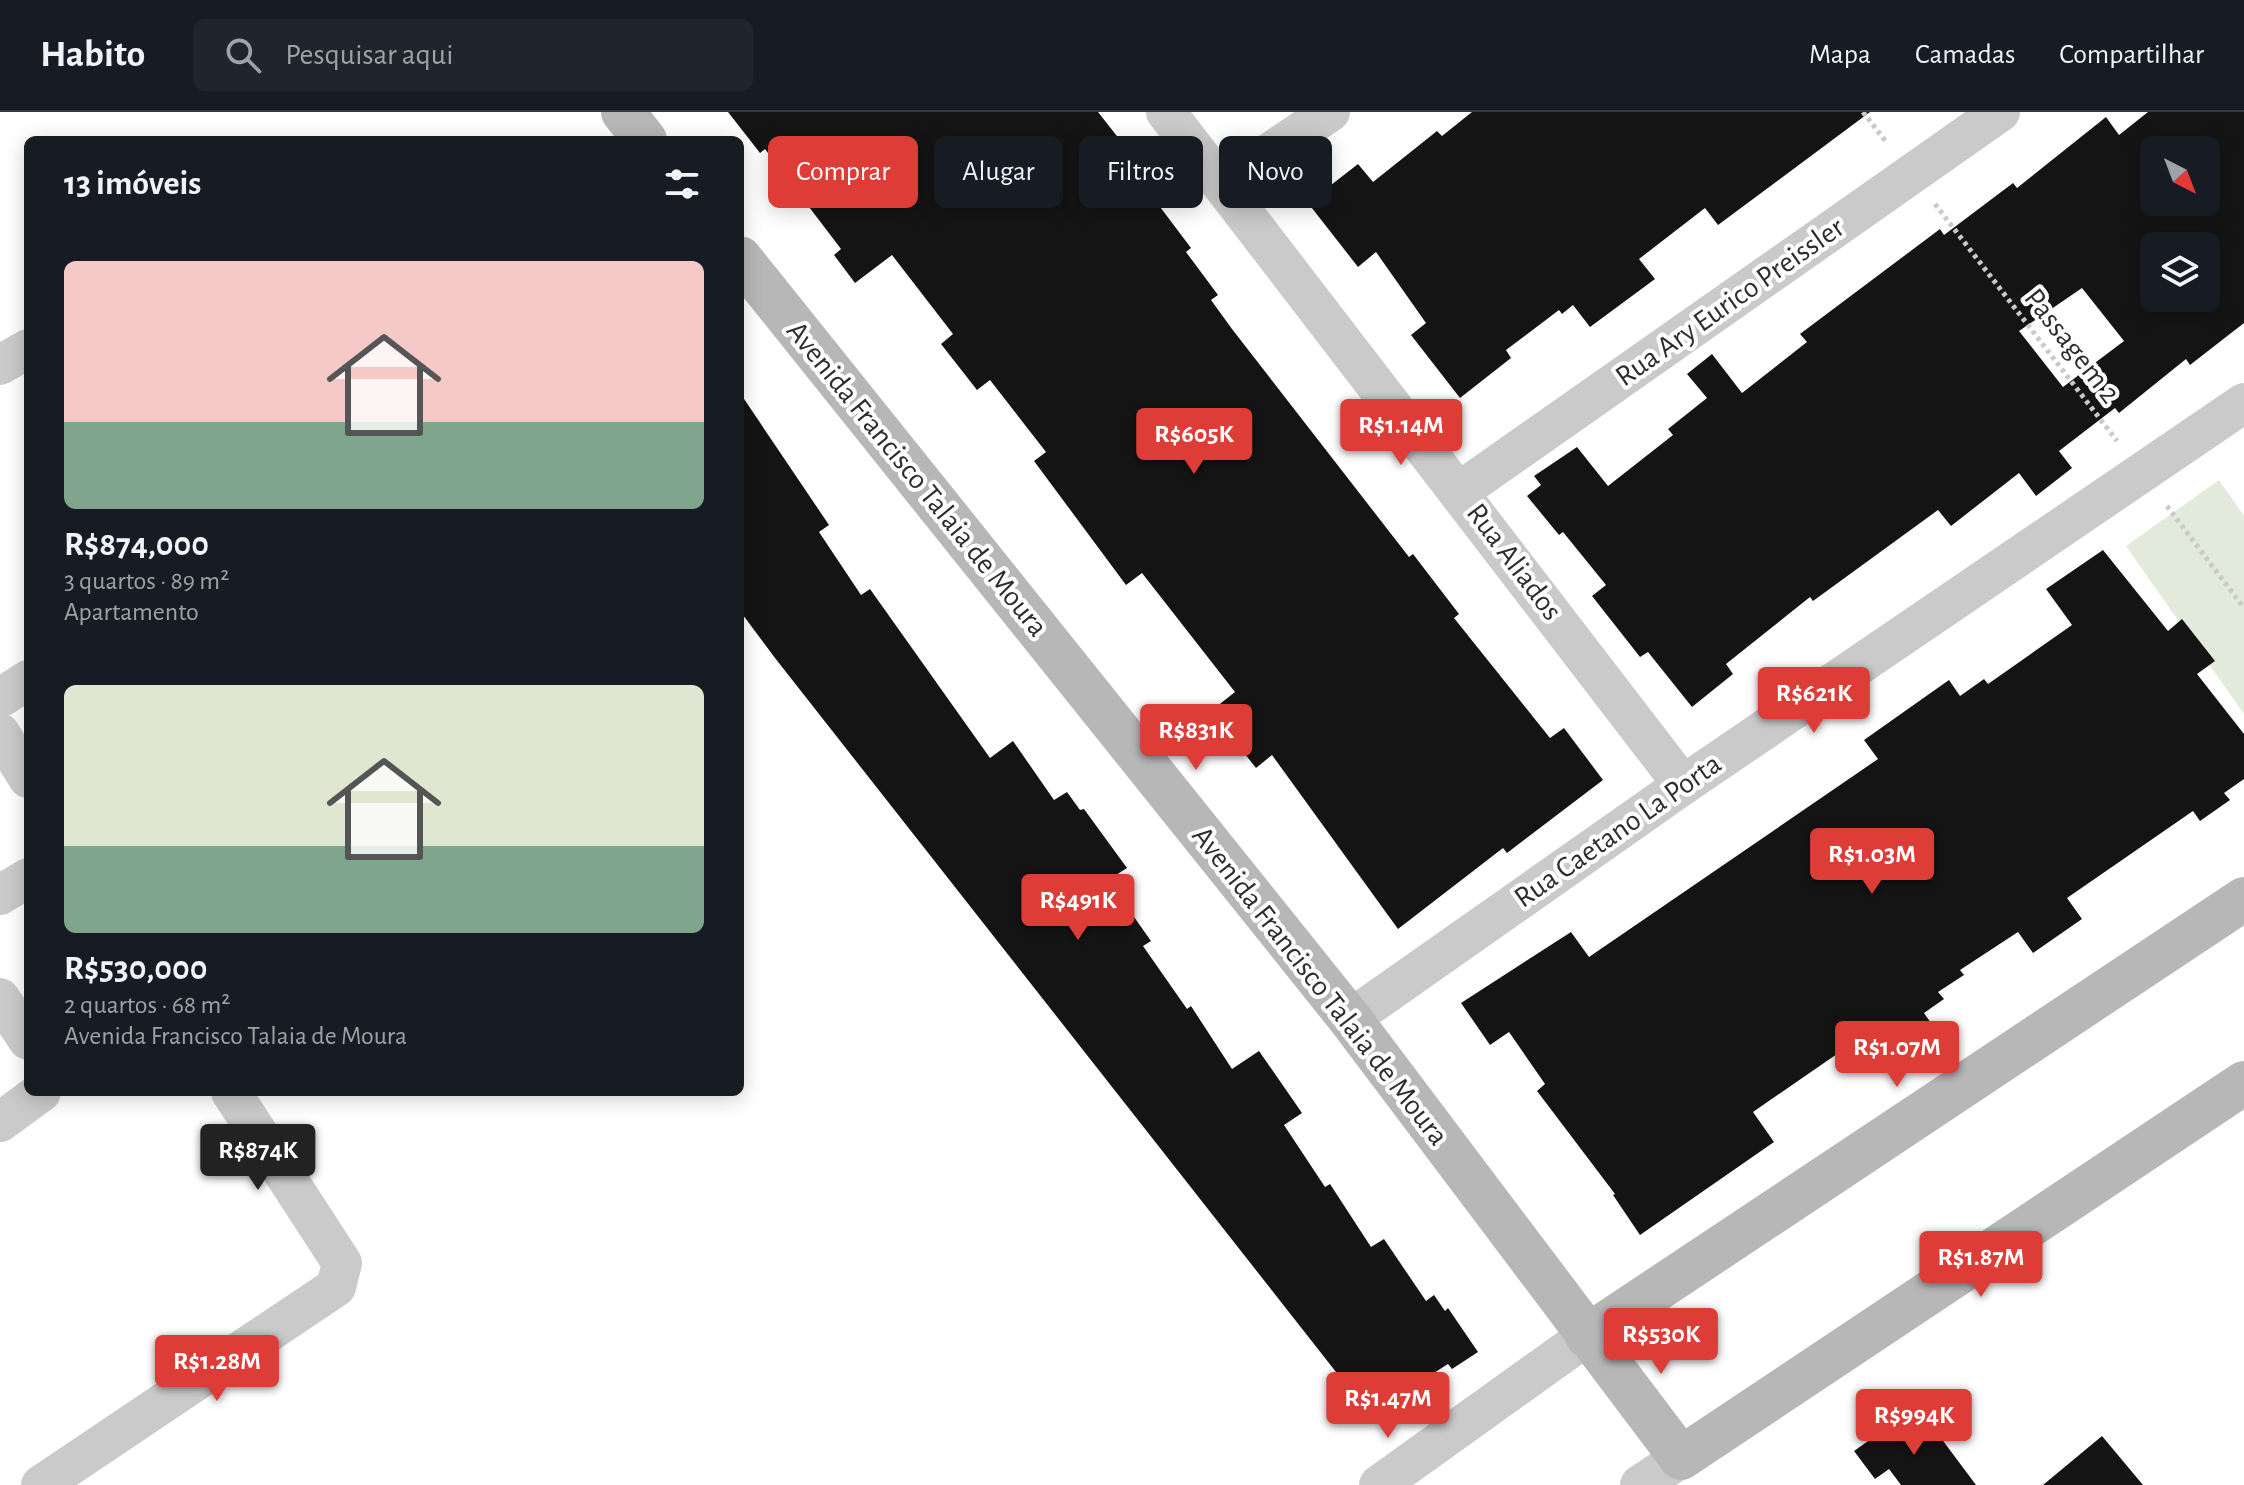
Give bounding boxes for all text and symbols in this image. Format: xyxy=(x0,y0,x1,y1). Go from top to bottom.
search box xyxy=(193,19,753,91)
icon: search xyxy=(221,33,265,77)
text: Habito xyxy=(40,36,145,74)
text: Pesquisar aqui xyxy=(285,40,453,70)
text: Mapa xyxy=(1809,41,1871,69)
text: Camadas xyxy=(1915,41,2015,69)
text: Compartilhar xyxy=(2059,41,2204,69)
chip: Comprar xyxy=(768,136,918,208)
chip: Alugar xyxy=(934,136,1063,208)
chip: Filtros xyxy=(1079,136,1203,208)
chip: Novo xyxy=(1219,136,1332,208)
north arrow xyxy=(2140,136,2220,216)
map controls xyxy=(2140,136,2220,312)
icon: filters xyxy=(660,162,704,206)
text: 13 imóveis xyxy=(64,167,201,201)
street label: Rua Ary Eurico Preissler xyxy=(1610,212,1850,392)
button: layers xyxy=(2140,232,2220,312)
street label: Passagem 2 xyxy=(2018,283,2126,409)
icon: home xyxy=(312,313,456,457)
street label: Avenida Francisco Talaia de Moura xyxy=(781,316,1053,642)
pin: R$1.14M xyxy=(1327,399,1475,467)
pin: R$605K xyxy=(1129,408,1259,476)
text: R$1.14M xyxy=(1358,412,1444,438)
text: R$605K xyxy=(1154,421,1234,447)
street label: Rua Aliados xyxy=(1461,498,1567,626)
text: R$874,000 xyxy=(64,528,209,562)
text: 3 quartos · 89 m² xyxy=(64,568,229,594)
text: Apartamento xyxy=(64,599,199,625)
pin: R$621K xyxy=(1749,667,1879,735)
text: R$621K xyxy=(1776,680,1852,706)
pin: R$831K xyxy=(1131,704,1261,772)
text: R$831K xyxy=(1158,717,1234,743)
icon: home xyxy=(312,737,456,881)
street label: Rua Caetano La Porta xyxy=(1509,748,1727,914)
street label: Avenida Francisco Talaia de Moura xyxy=(1186,821,1454,1151)
pin: R$1.03M xyxy=(1798,828,1946,896)
text: R$1.03M xyxy=(1828,841,1916,867)
pin: R$491K xyxy=(1013,874,1143,942)
text: R$491K xyxy=(1039,887,1117,913)
text: R$530,000 xyxy=(64,952,207,986)
text: 2 quartos · 68 m² xyxy=(64,992,230,1018)
pin: R$1.07M xyxy=(1823,1021,1971,1089)
text: Avenida Francisco Talaia de Moura xyxy=(64,1023,407,1049)
text: R$1.07M xyxy=(1853,1034,1941,1060)
pin: R$874K xyxy=(193,1124,323,1192)
text: R$874K xyxy=(218,1137,298,1163)
pin: R$1.87M xyxy=(1907,1231,2055,1299)
text: R$1.87M xyxy=(1937,1244,2025,1270)
pin: R$530K xyxy=(1596,1308,1726,1376)
text: R$530K xyxy=(1622,1321,1700,1347)
pin: R$1.28M xyxy=(143,1335,291,1403)
text: R$1.28M xyxy=(173,1348,261,1374)
pin: R$1.47M xyxy=(1314,1372,1462,1440)
text: R$1.47M xyxy=(1344,1385,1432,1411)
pin: R$994K xyxy=(1849,1389,1979,1457)
text: R$994K xyxy=(1874,1402,1954,1428)

